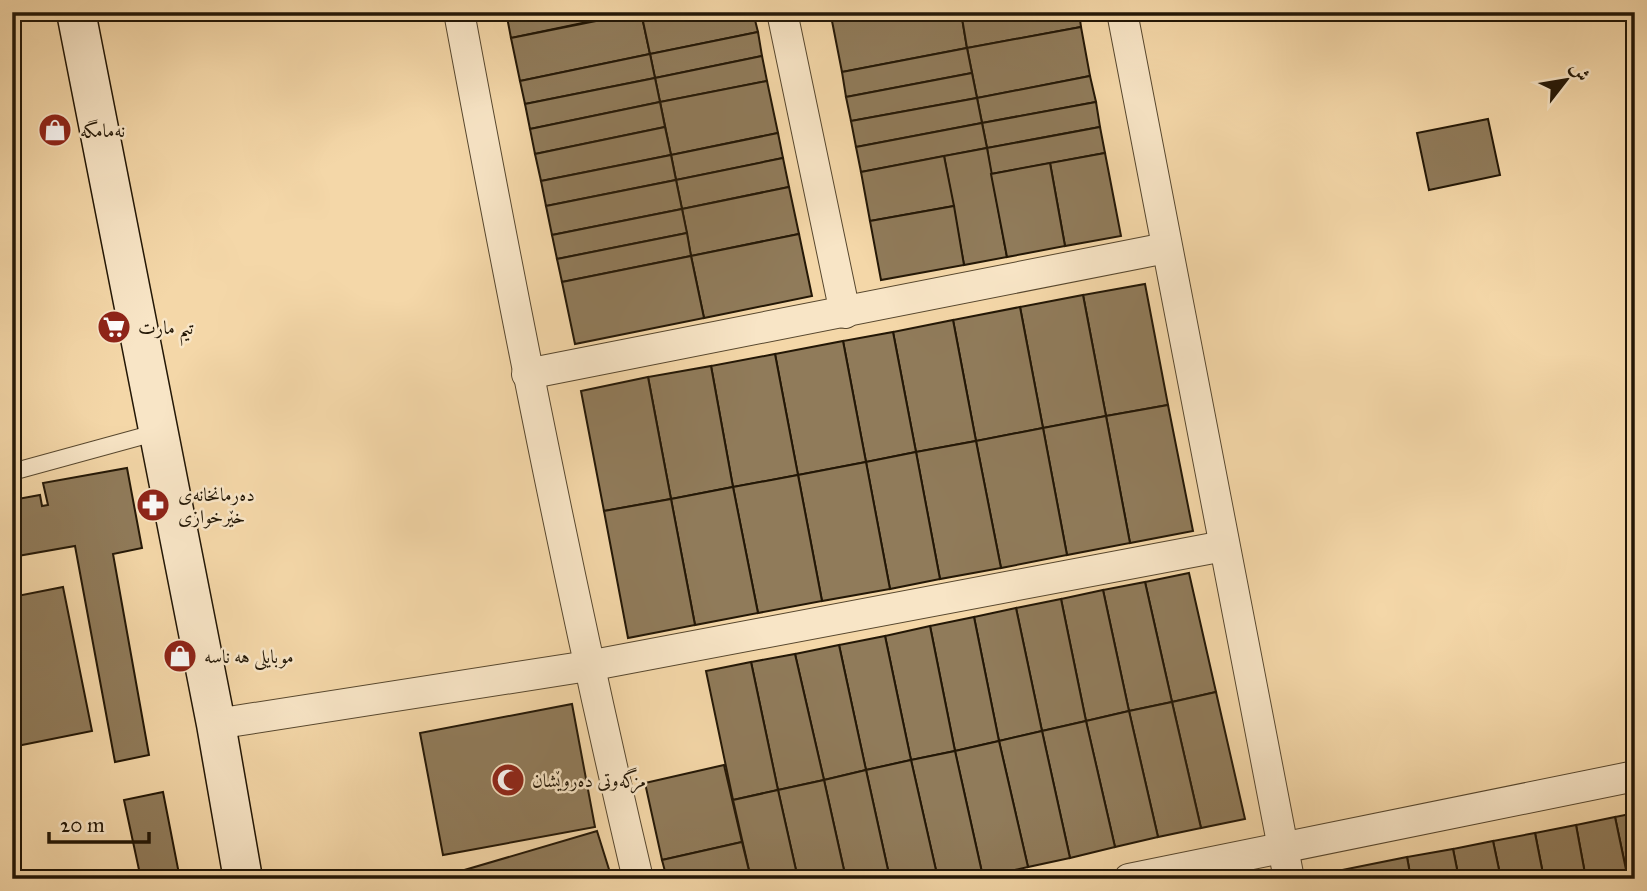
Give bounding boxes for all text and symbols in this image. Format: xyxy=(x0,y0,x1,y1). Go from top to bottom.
north arrow xyxy=(1532,46,1602,116)
text: ش xyxy=(1565,57,1595,86)
shop icon: نەمامگە xyxy=(36,111,74,149)
place label: نەمامگە xyxy=(80,119,125,142)
supermarket icon: تیم مارت xyxy=(95,308,133,346)
place label: تیم مارت xyxy=(138,316,194,347)
place label: دەرمانخانەی خێرخوازی xyxy=(178,483,255,529)
pharmacy icon: دەرمانخانەی خێرخوازی xyxy=(134,486,172,524)
shop icon: موبایلی هه ناسه xyxy=(161,637,199,675)
place label: موبایلی هه ناسه xyxy=(204,645,294,671)
mosque icon: مزگەوتی دەروێشان xyxy=(489,761,527,799)
place label: مزگەوتی دەروێشان xyxy=(532,767,646,794)
scale bar xyxy=(49,800,149,844)
text: 20 m xyxy=(60,812,105,838)

